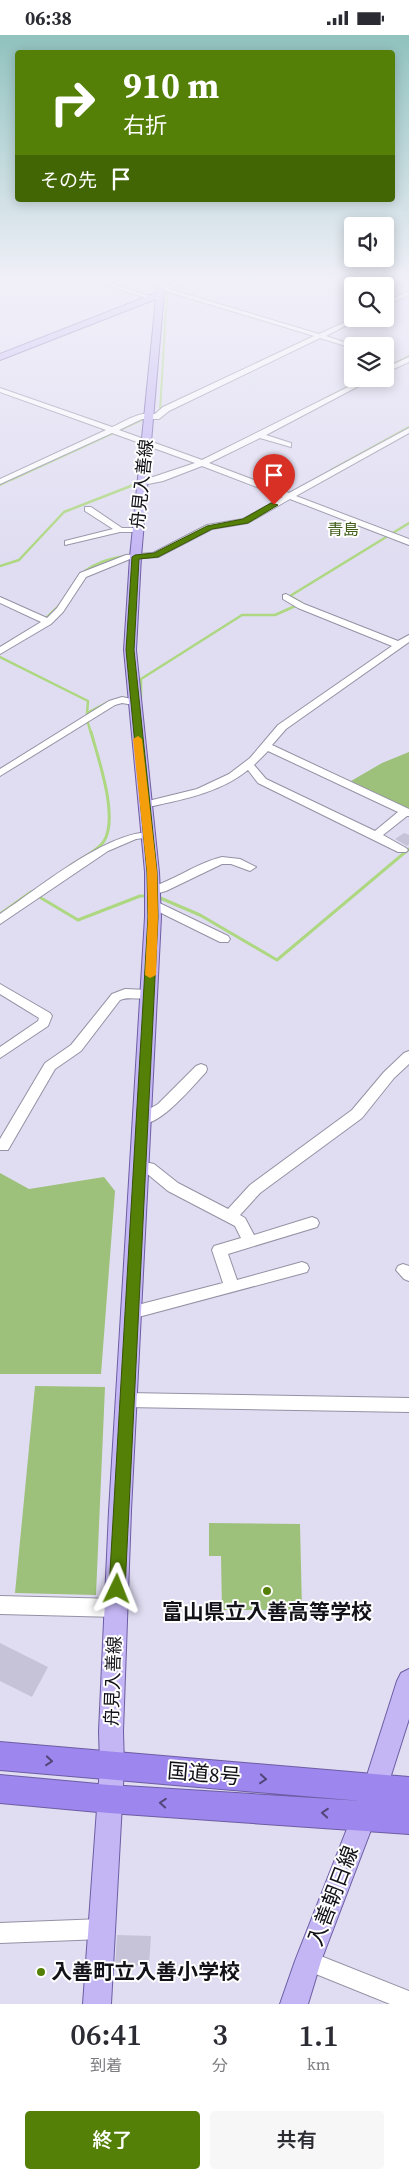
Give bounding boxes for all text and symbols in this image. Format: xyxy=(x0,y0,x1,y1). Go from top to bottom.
text: 06:38 xyxy=(25,5,72,31)
text: 910 m xyxy=(123,62,219,110)
icon: right xyxy=(40,70,105,135)
text: 右折 xyxy=(123,110,167,140)
icon: arrive xyxy=(107,165,135,193)
text: その先 xyxy=(40,167,97,193)
map controls xyxy=(344,217,394,387)
button: sound xyxy=(344,217,394,267)
button: search xyxy=(344,277,394,327)
button: layers xyxy=(344,337,394,387)
street label: 舟見入善線 xyxy=(124,438,159,530)
pin xyxy=(253,454,295,505)
icon: arrive xyxy=(260,461,288,489)
district label: 青島 xyxy=(327,518,359,540)
position arrow xyxy=(90,1562,142,1614)
marker: 富山県立入善高等学校 xyxy=(261,1585,273,1597)
place label: 富山県立入善高等学校 xyxy=(162,1597,372,1626)
street label: 舟見入善線 xyxy=(98,1636,127,1726)
one-way arrow xyxy=(45,1755,53,1766)
street label: 国道8号 xyxy=(166,1756,242,1791)
one-way arrow xyxy=(259,1773,267,1784)
one-way arrow xyxy=(159,1797,167,1808)
one-way arrow xyxy=(321,1808,329,1819)
street label: 入善朝日線 xyxy=(300,1842,365,1950)
place label: 入善町立入善小学校 xyxy=(51,1957,240,1986)
marker: 入善町立入善小学校 xyxy=(35,1966,47,1978)
text: 06:41 xyxy=(70,2014,142,2055)
text: 3 xyxy=(212,2014,228,2055)
text: 1.1 xyxy=(298,2015,339,2056)
text: km xyxy=(307,2053,330,2075)
text: 到着 xyxy=(90,2054,122,2076)
text: 分 xyxy=(212,2054,228,2076)
button: 終了 xyxy=(25,2111,200,2169)
button: 共有 xyxy=(210,2111,384,2169)

